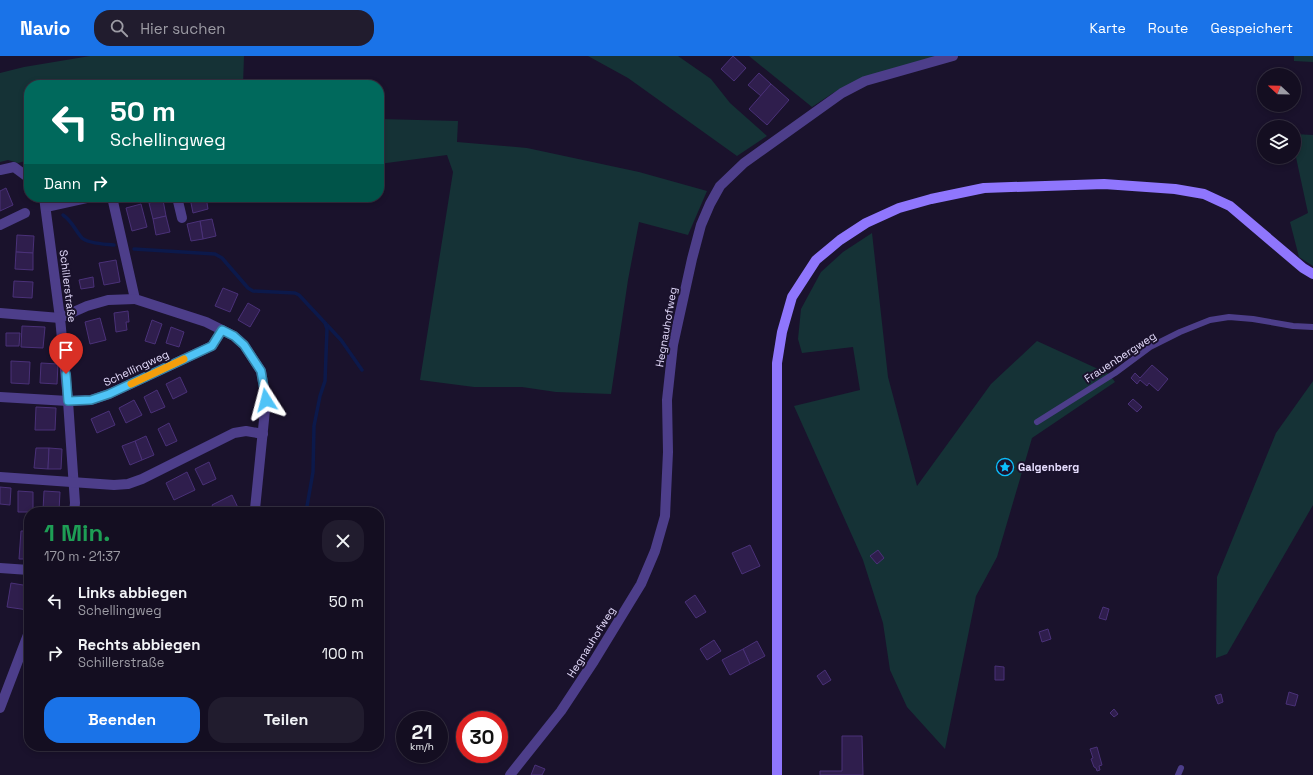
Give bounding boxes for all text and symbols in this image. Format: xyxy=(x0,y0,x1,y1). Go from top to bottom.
search box xyxy=(94,10,374,46)
text: Navio xyxy=(20,16,70,41)
icon: search xyxy=(108,17,130,39)
text: Hier suchen xyxy=(140,19,226,38)
text: Karte xyxy=(1090,19,1126,37)
text: Route xyxy=(1148,19,1188,37)
text: Gespeichert xyxy=(1210,19,1293,37)
north arrow xyxy=(1257,68,1301,112)
map controls xyxy=(1257,68,1301,164)
text: 50 m xyxy=(110,93,176,129)
icon: left xyxy=(44,96,96,148)
button: layers xyxy=(1257,120,1301,164)
text: Schellingweg xyxy=(110,128,226,151)
icon: right xyxy=(89,172,111,194)
text: Dann xyxy=(44,174,81,193)
street label: Schillerstraße xyxy=(57,249,79,323)
street label: Hegnauhofweg xyxy=(652,286,680,368)
street label: Frauenbergweg xyxy=(1081,329,1159,385)
pin xyxy=(49,333,83,374)
icon: arrive xyxy=(55,339,77,361)
street label: Schellingweg xyxy=(101,347,171,389)
position arrow xyxy=(245,379,287,421)
place icon: Galgenberg xyxy=(995,457,1015,477)
place label: Galgenberg xyxy=(1018,460,1079,474)
text: 1 Min. xyxy=(44,517,110,548)
button: close xyxy=(322,520,364,562)
text: 170 m · 21:37 xyxy=(44,548,120,565)
text: Links abbiegen xyxy=(78,583,187,602)
icon: left xyxy=(44,590,66,612)
text: 50 m xyxy=(329,592,364,611)
text: Schellingweg xyxy=(78,602,162,619)
street label: Hegnauhofweg xyxy=(564,604,618,680)
text: Rechts abbiegen xyxy=(78,635,200,654)
icon: right xyxy=(44,642,66,664)
text: 100 m xyxy=(322,644,364,663)
text: Schillerstraße xyxy=(78,654,164,671)
button: Beenden xyxy=(44,697,200,743)
button: Teilen xyxy=(208,697,364,743)
speed limit sign: 30 xyxy=(456,711,508,763)
text: 21 xyxy=(412,719,432,745)
text: km/h xyxy=(410,740,434,753)

